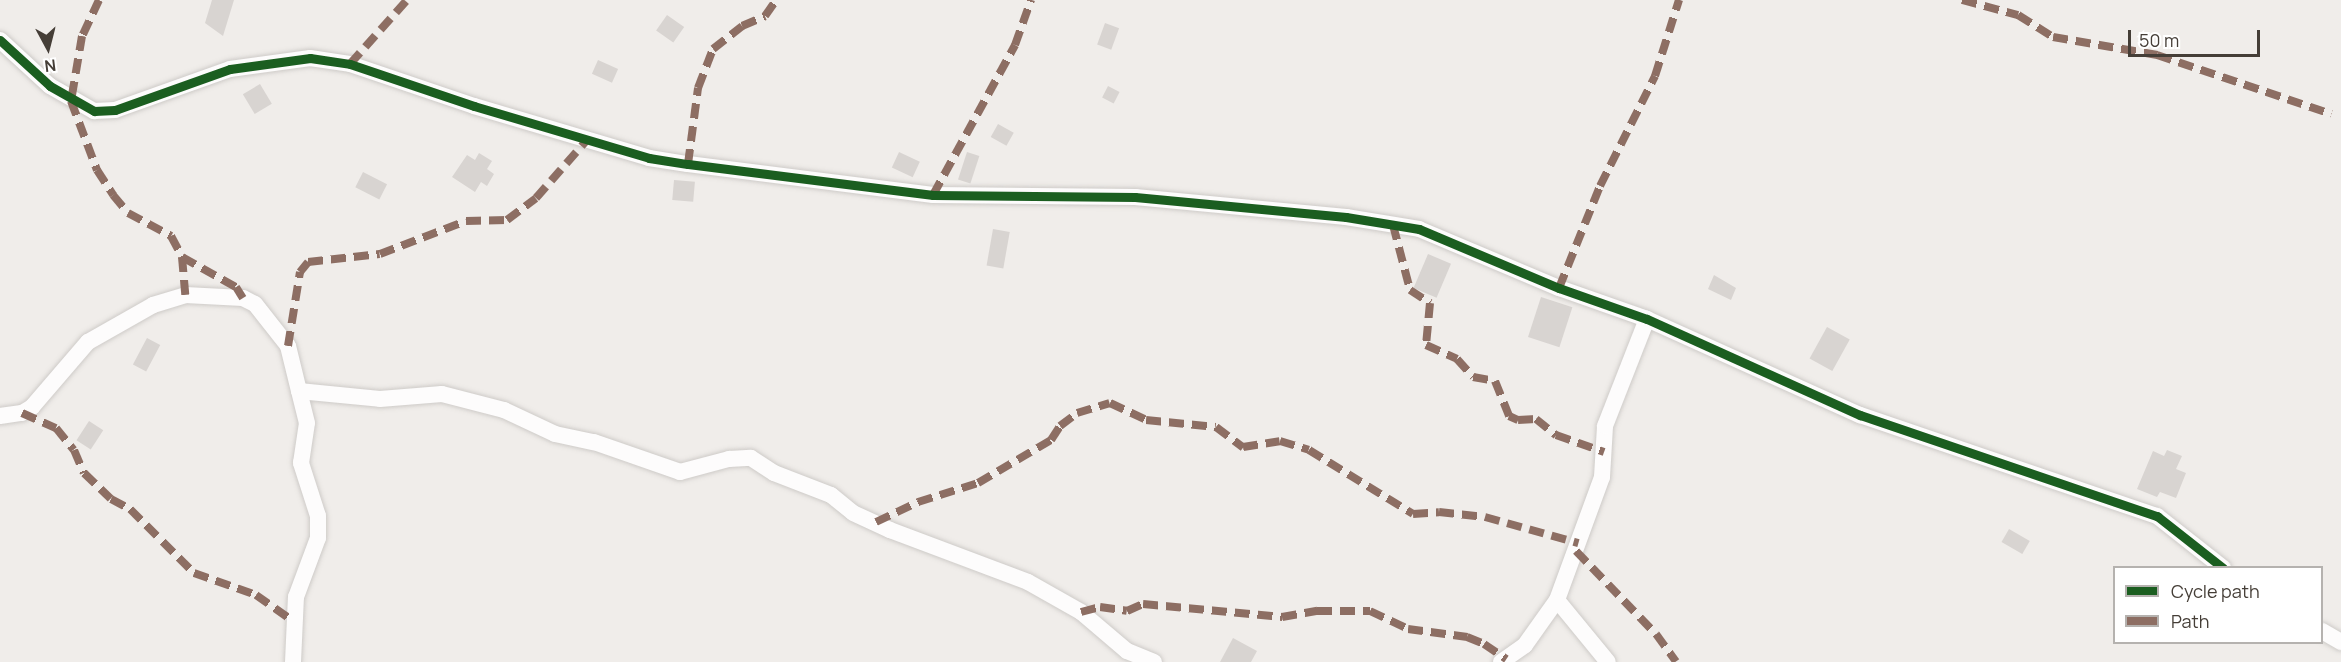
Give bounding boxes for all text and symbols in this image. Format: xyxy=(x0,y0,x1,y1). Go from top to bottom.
north arrow xyxy=(18,18,78,78)
scale bar xyxy=(2131,18,2263,56)
text: 50 m xyxy=(2139,28,2179,52)
text: N xyxy=(43,54,57,77)
legend xyxy=(2113,566,2323,644)
text: Cycle path xyxy=(2171,579,2260,603)
text: Path xyxy=(2171,609,2209,633)

